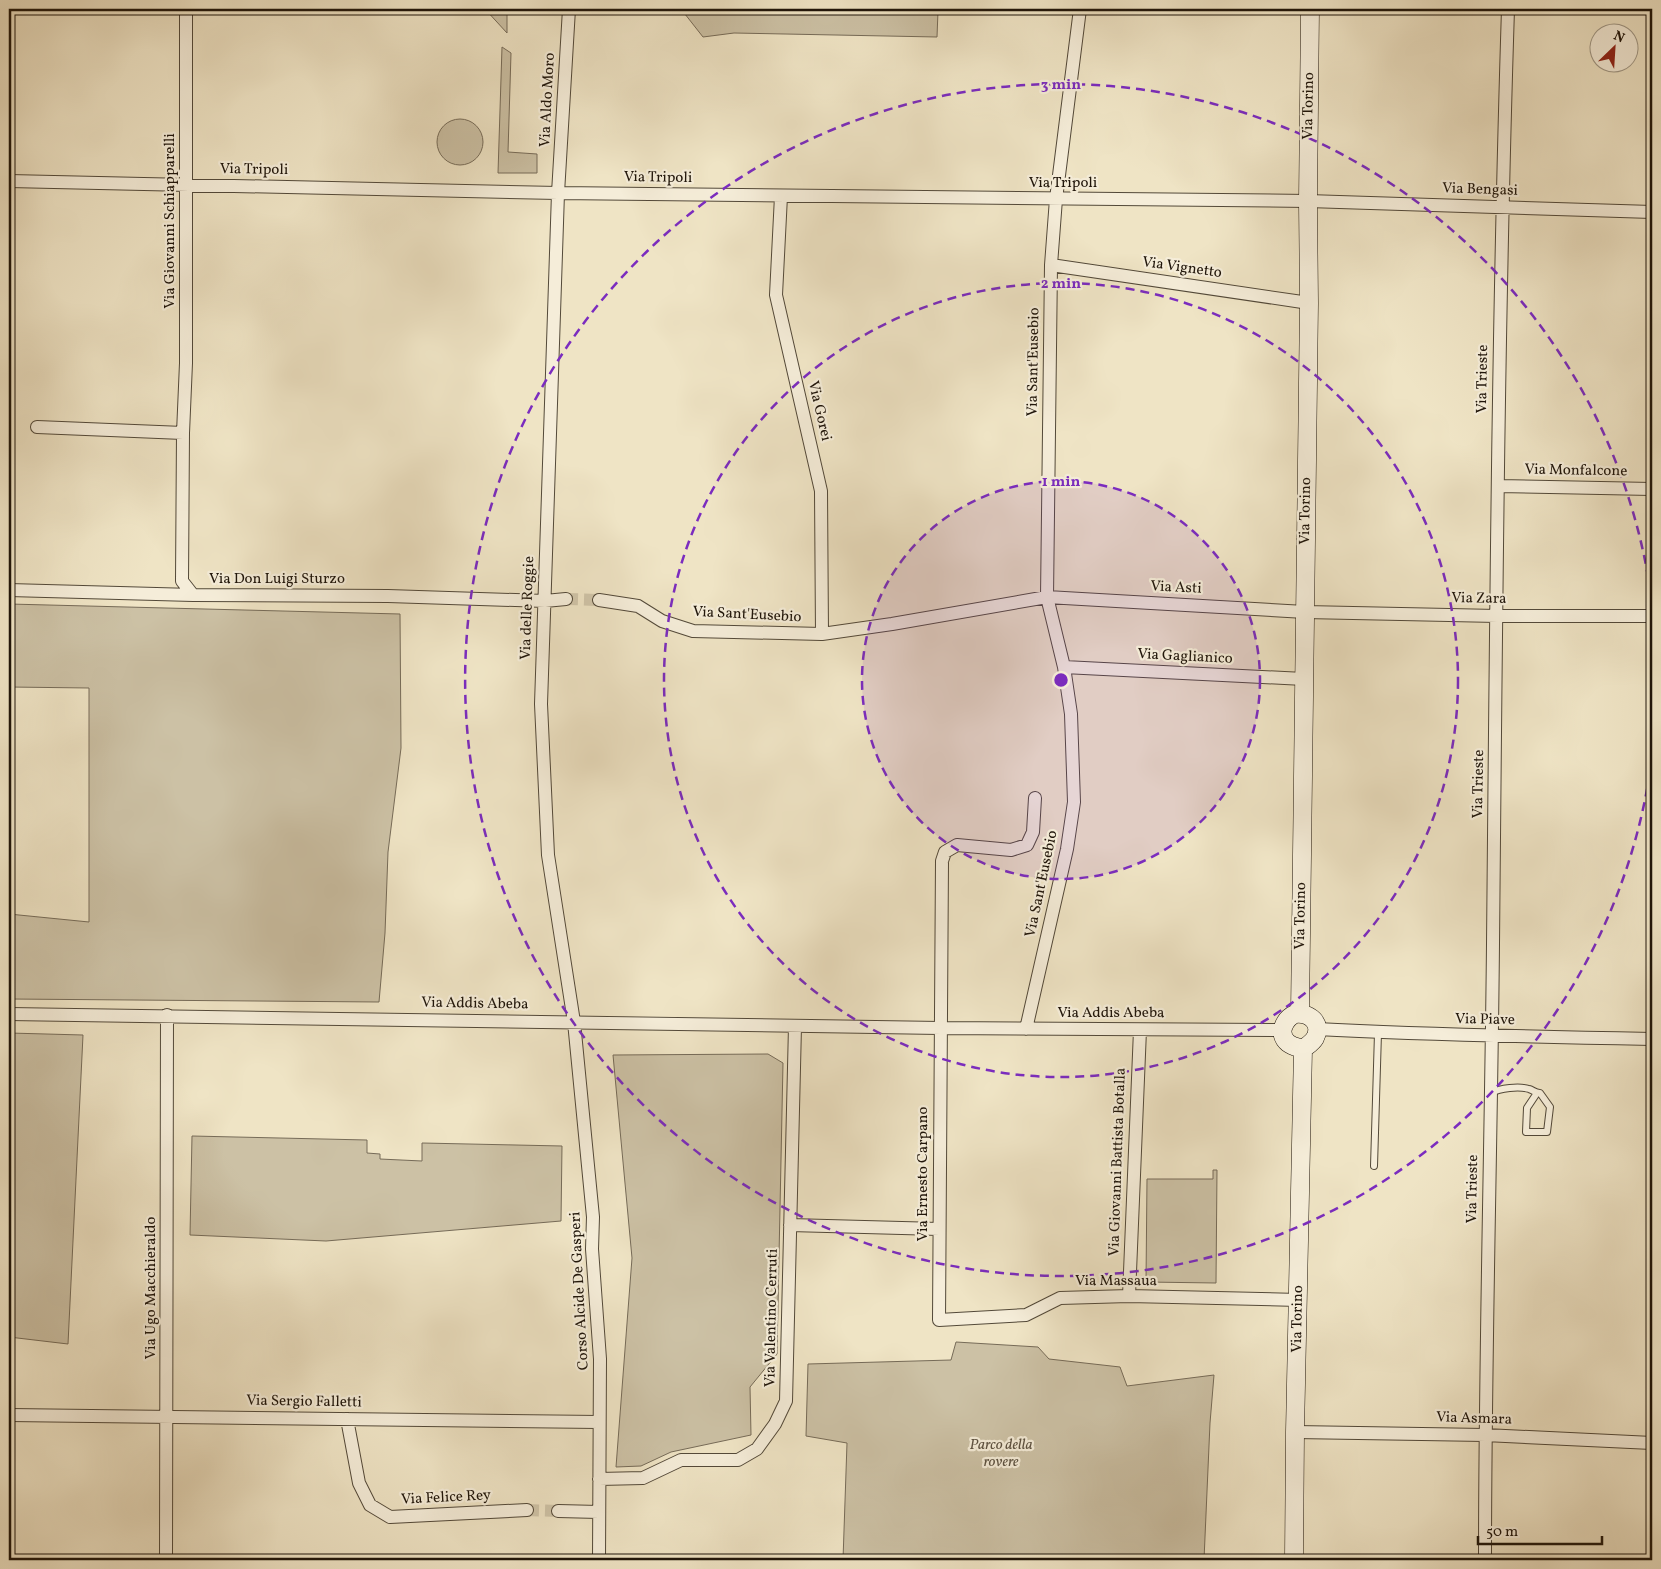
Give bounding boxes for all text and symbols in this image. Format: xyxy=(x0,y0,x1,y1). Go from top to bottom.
north arrow xyxy=(1588,22,1638,72)
text: N xyxy=(1610,27,1627,48)
street label: Via Aldo Moro xyxy=(535,52,561,148)
street label: Via Torino xyxy=(1298,72,1320,140)
text: 3 min xyxy=(1041,75,1081,96)
street label: Via Giovanni Schiapparelli xyxy=(160,133,181,309)
street label: Via Tripoli xyxy=(220,159,288,181)
street label: Via Tripoli xyxy=(624,167,692,189)
street label: Via Tripoli xyxy=(1029,173,1097,194)
street label: Via Bengasi xyxy=(1442,178,1518,202)
street label: Via Vignetto xyxy=(1141,252,1223,284)
text: 2 min xyxy=(1041,274,1081,295)
street label: Via Sant'Eusebio xyxy=(1023,307,1045,417)
street label: Via Trieste xyxy=(1472,344,1494,414)
street label: Via Gorei xyxy=(802,379,836,443)
street label: Via Monfalcone xyxy=(1524,460,1628,482)
text: 1 min xyxy=(1042,472,1080,493)
street label: Via Torino xyxy=(1295,477,1317,545)
street label: Via delle Roggie xyxy=(516,556,540,660)
street label: Via Don Luigi Sturzo xyxy=(209,569,345,590)
street label: Via Asti xyxy=(1150,576,1202,600)
street label: Via Zara xyxy=(1451,588,1507,610)
street label: Via Sant'Eusebio xyxy=(692,602,802,628)
street label: Via Gaglianico xyxy=(1137,644,1233,670)
centre of rings xyxy=(1052,671,1070,689)
street label: Via Trieste xyxy=(1468,749,1490,819)
street label: Via Sant'Eusebio xyxy=(1020,828,1064,940)
street label: Via Torino xyxy=(1290,882,1312,950)
street label: Via Addis Abeba xyxy=(421,993,529,1015)
street label: Via Addis Abeba xyxy=(1057,1003,1165,1024)
street label: Via Piave xyxy=(1455,1009,1515,1031)
street label: Via Giovanni Battista Botalla xyxy=(1104,1067,1132,1257)
street label: Via Ernesto Carpano xyxy=(913,1107,934,1241)
street label: Via Trieste xyxy=(1462,1154,1484,1224)
street label: Corso Alcide De Gasperi xyxy=(565,1211,595,1371)
street label: Via Ugo Macchieraldo xyxy=(141,1216,162,1360)
street label: Via Valentino Cerruti xyxy=(760,1249,784,1387)
street label: Via Massaua xyxy=(1075,1271,1157,1292)
street label: Via Torino xyxy=(1287,1285,1309,1353)
street label: Via Sergio Falletti xyxy=(246,1390,362,1414)
street label: Via Asmara xyxy=(1436,1407,1512,1431)
park label: Parco della rovere xyxy=(969,1435,1033,1473)
street label: Via Felice Rey xyxy=(400,1485,492,1511)
scale bar xyxy=(1478,1514,1602,1546)
text: 50 m xyxy=(1486,1522,1518,1543)

